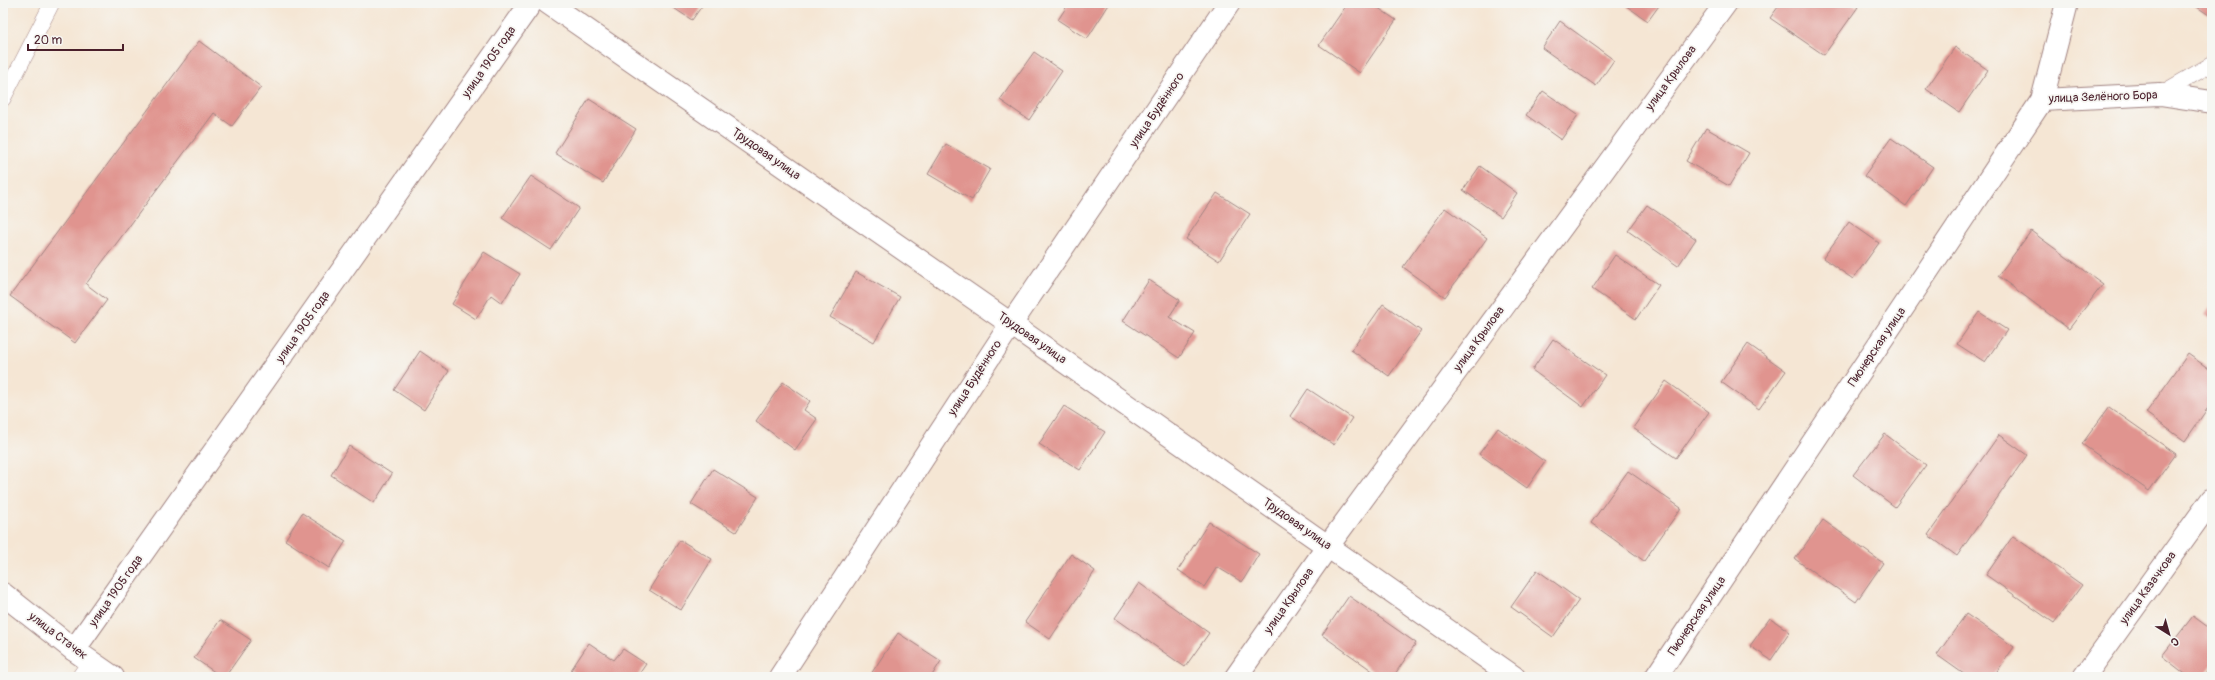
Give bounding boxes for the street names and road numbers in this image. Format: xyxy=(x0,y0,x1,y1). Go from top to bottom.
street label: улица 1905 года xyxy=(458,23,519,102)
street label: улица Крылова xyxy=(1642,42,1700,114)
street label: улица Будённого xyxy=(1126,69,1188,151)
street label: улица Зелёного Бора xyxy=(2047,88,2158,106)
street label: Трудовая улица xyxy=(729,125,804,184)
street label: улица 1905 года xyxy=(272,288,333,367)
street label: улица Крылова xyxy=(1450,303,1508,375)
street label: Пионерская улица xyxy=(1845,304,1909,390)
street label: Трудовая улица xyxy=(995,309,1070,368)
street label: улица Будённого xyxy=(944,337,1005,420)
street label: Трудовая улица xyxy=(1260,495,1335,554)
street label: улица Казачкова xyxy=(2116,548,2180,628)
street label: улица 1905 года xyxy=(85,552,146,631)
street label: улица Крылова xyxy=(1260,565,1317,638)
street label: Пионерская улица xyxy=(1665,573,1729,659)
street label: улица Стачек xyxy=(25,608,90,663)

